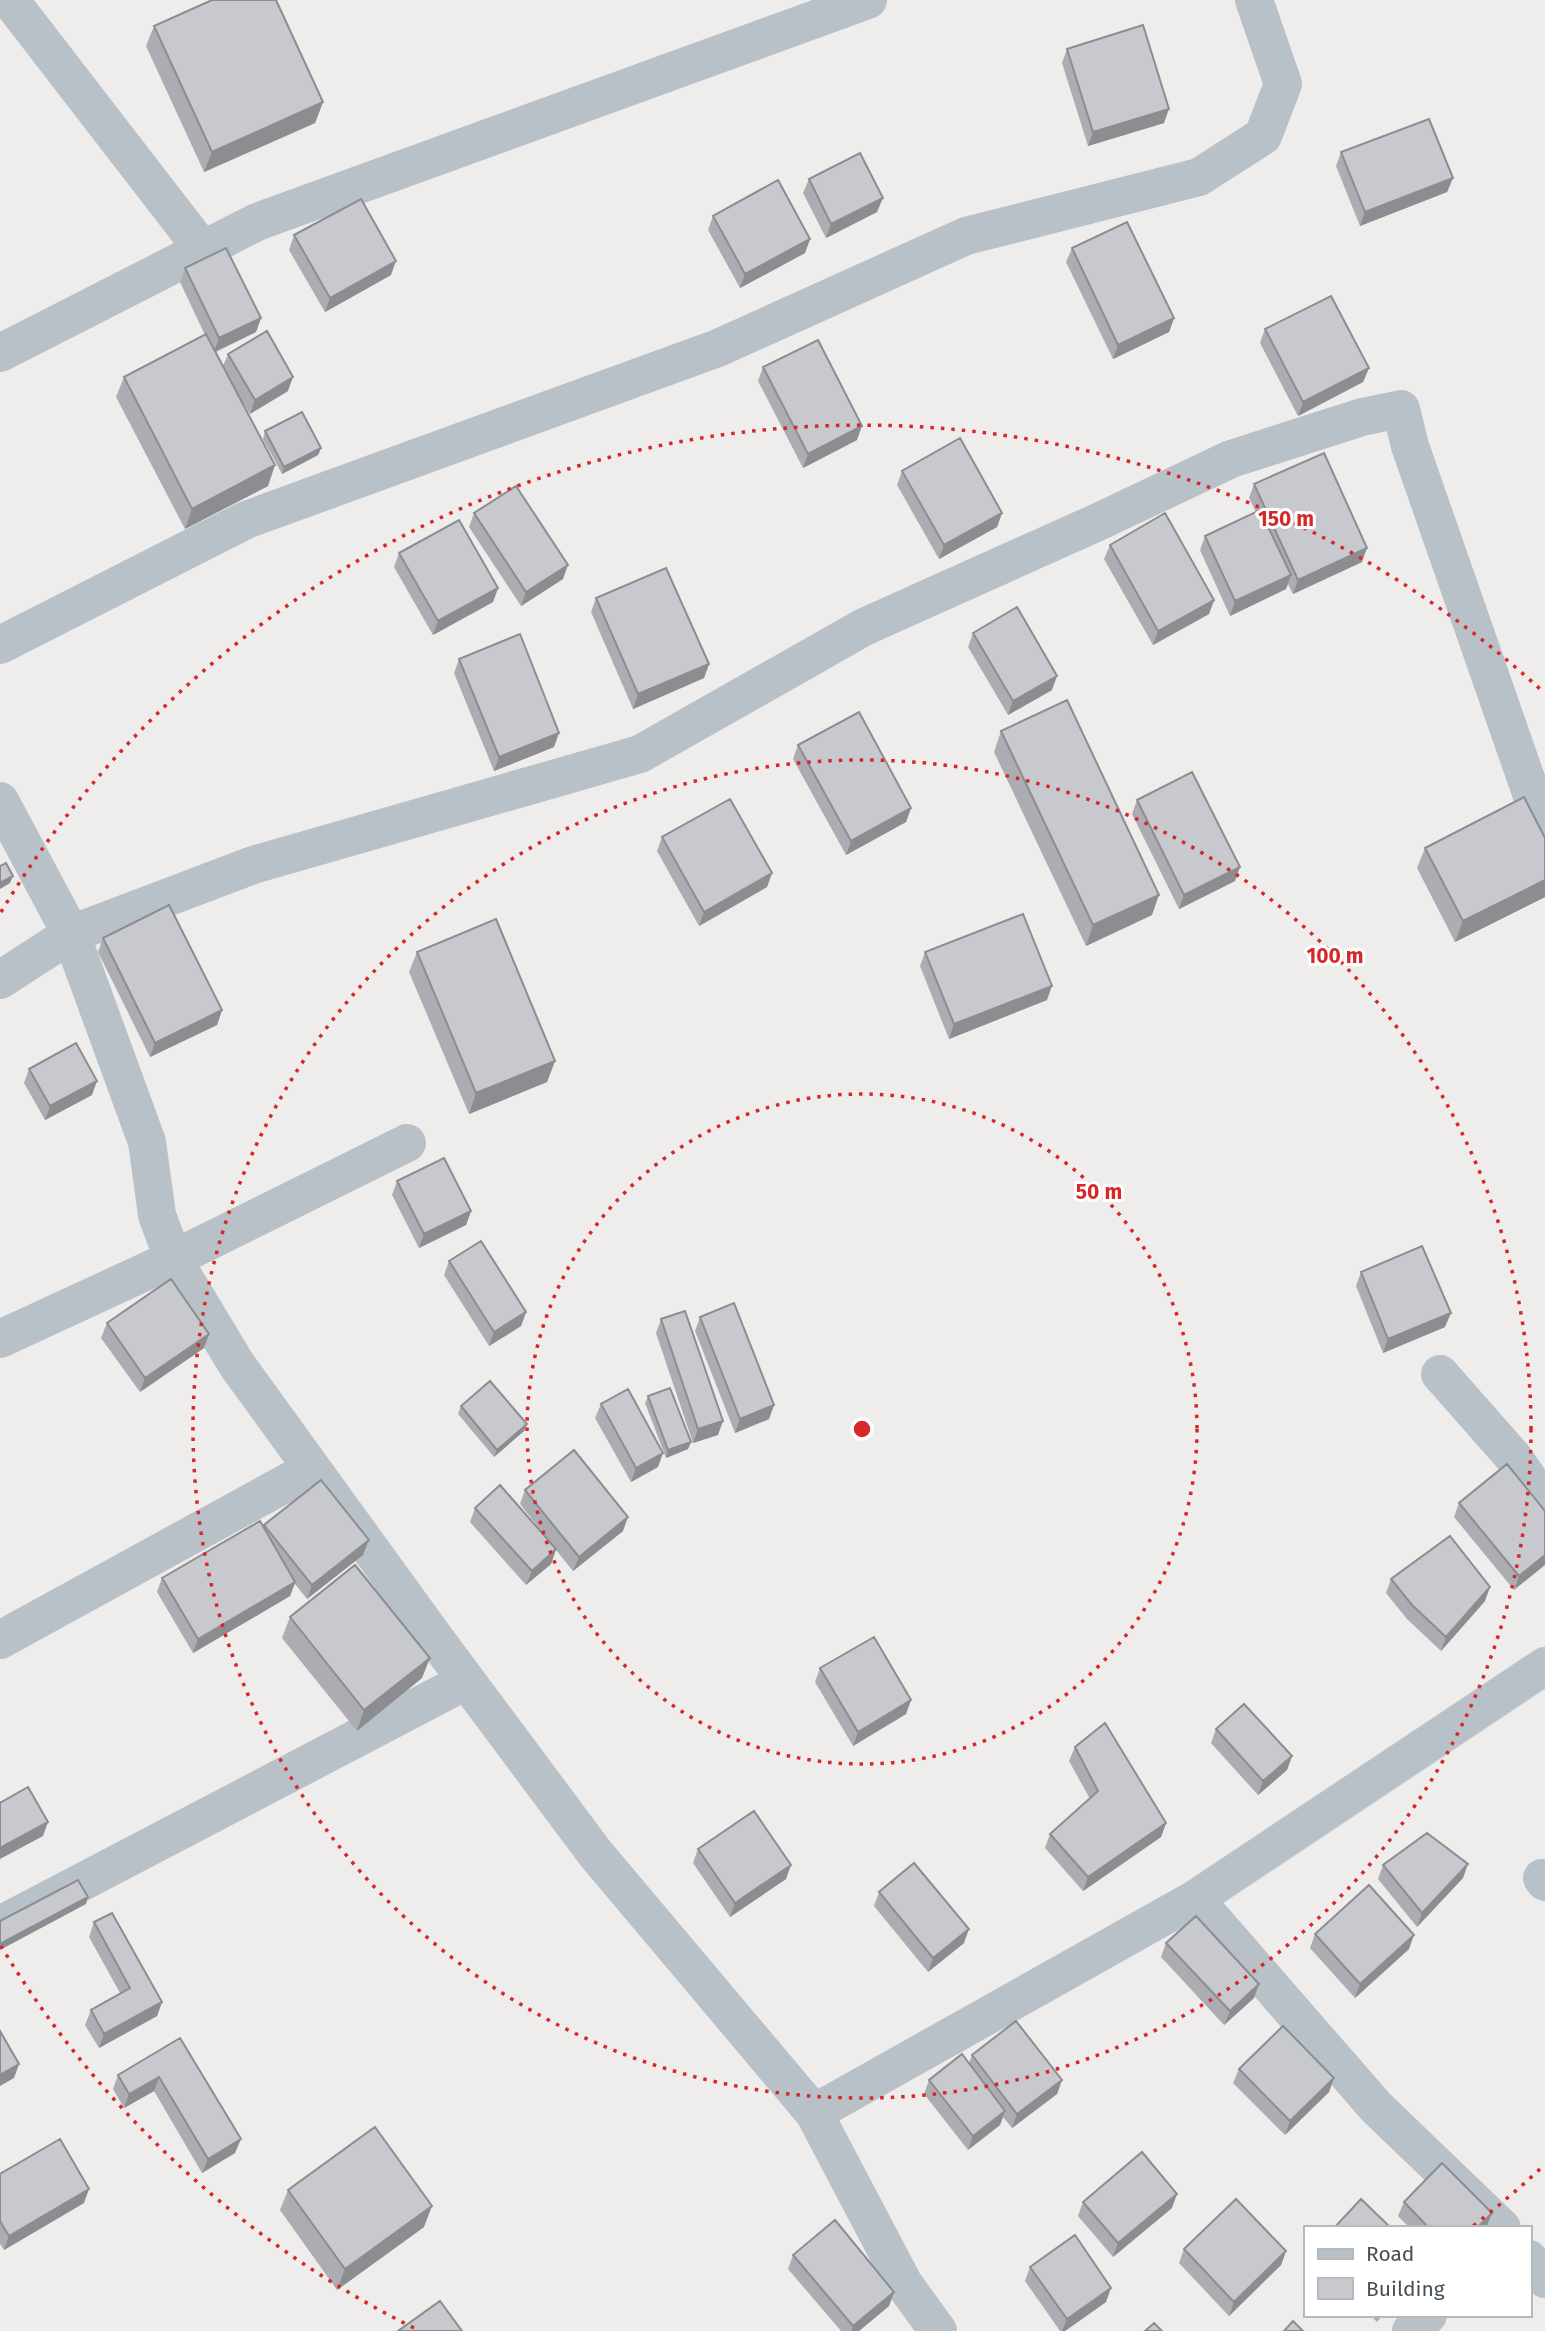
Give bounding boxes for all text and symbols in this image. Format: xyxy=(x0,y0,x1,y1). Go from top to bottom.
text: 150 m xyxy=(1258,506,1314,532)
text: 100 m xyxy=(1306,943,1364,969)
text: 50 m xyxy=(1076,1179,1122,1205)
centre of rings xyxy=(850,1417,874,1441)
legend xyxy=(1304,2226,1531,2317)
text: Road xyxy=(1366,2241,1414,2267)
text: Building xyxy=(1366,2276,1445,2302)

